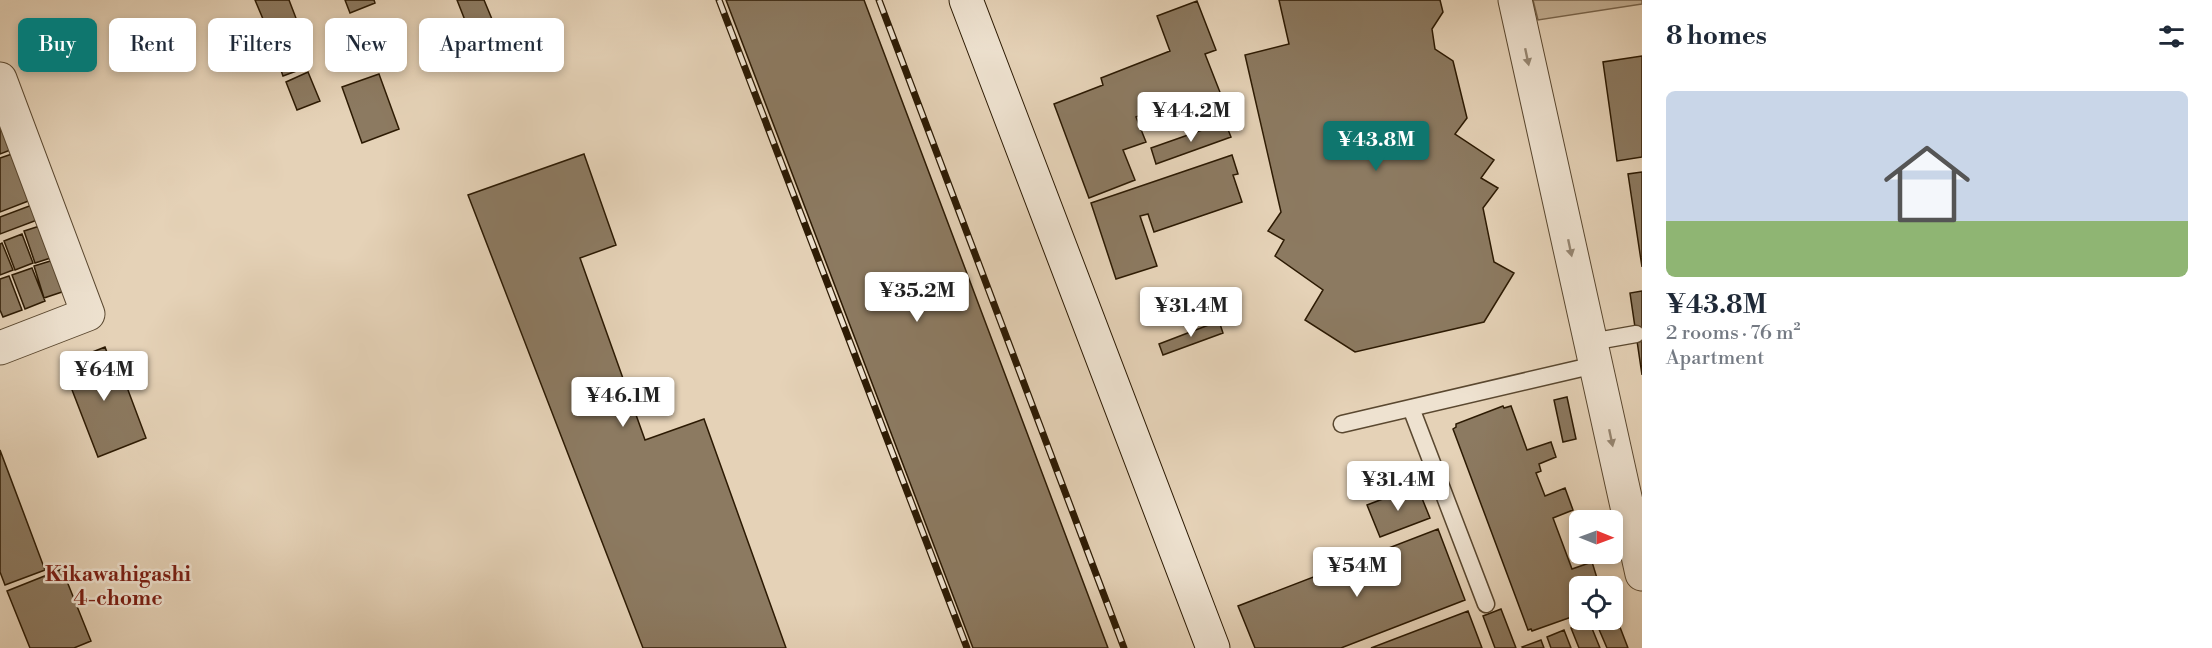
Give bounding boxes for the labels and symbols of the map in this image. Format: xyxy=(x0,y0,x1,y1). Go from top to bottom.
one-way arrow xyxy=(1523,48,1533,66)
pin: ¥44.2M xyxy=(1142,92,1240,143)
pin: ¥43.8M xyxy=(1327,121,1425,172)
one-way arrow xyxy=(1565,238,1575,257)
pin: ¥35.2M xyxy=(868,272,966,323)
pin: ¥31.4M xyxy=(1142,287,1240,338)
pin: ¥64M xyxy=(68,351,140,402)
pin: ¥46.1M xyxy=(574,377,672,428)
one-way arrow xyxy=(1607,429,1617,447)
pin: ¥31.4M xyxy=(1349,461,1447,512)
north arrow xyxy=(1569,510,1623,564)
pin: ¥54M xyxy=(1321,547,1393,598)
district label: Kikawahigashi 4-chome xyxy=(45,562,191,612)

